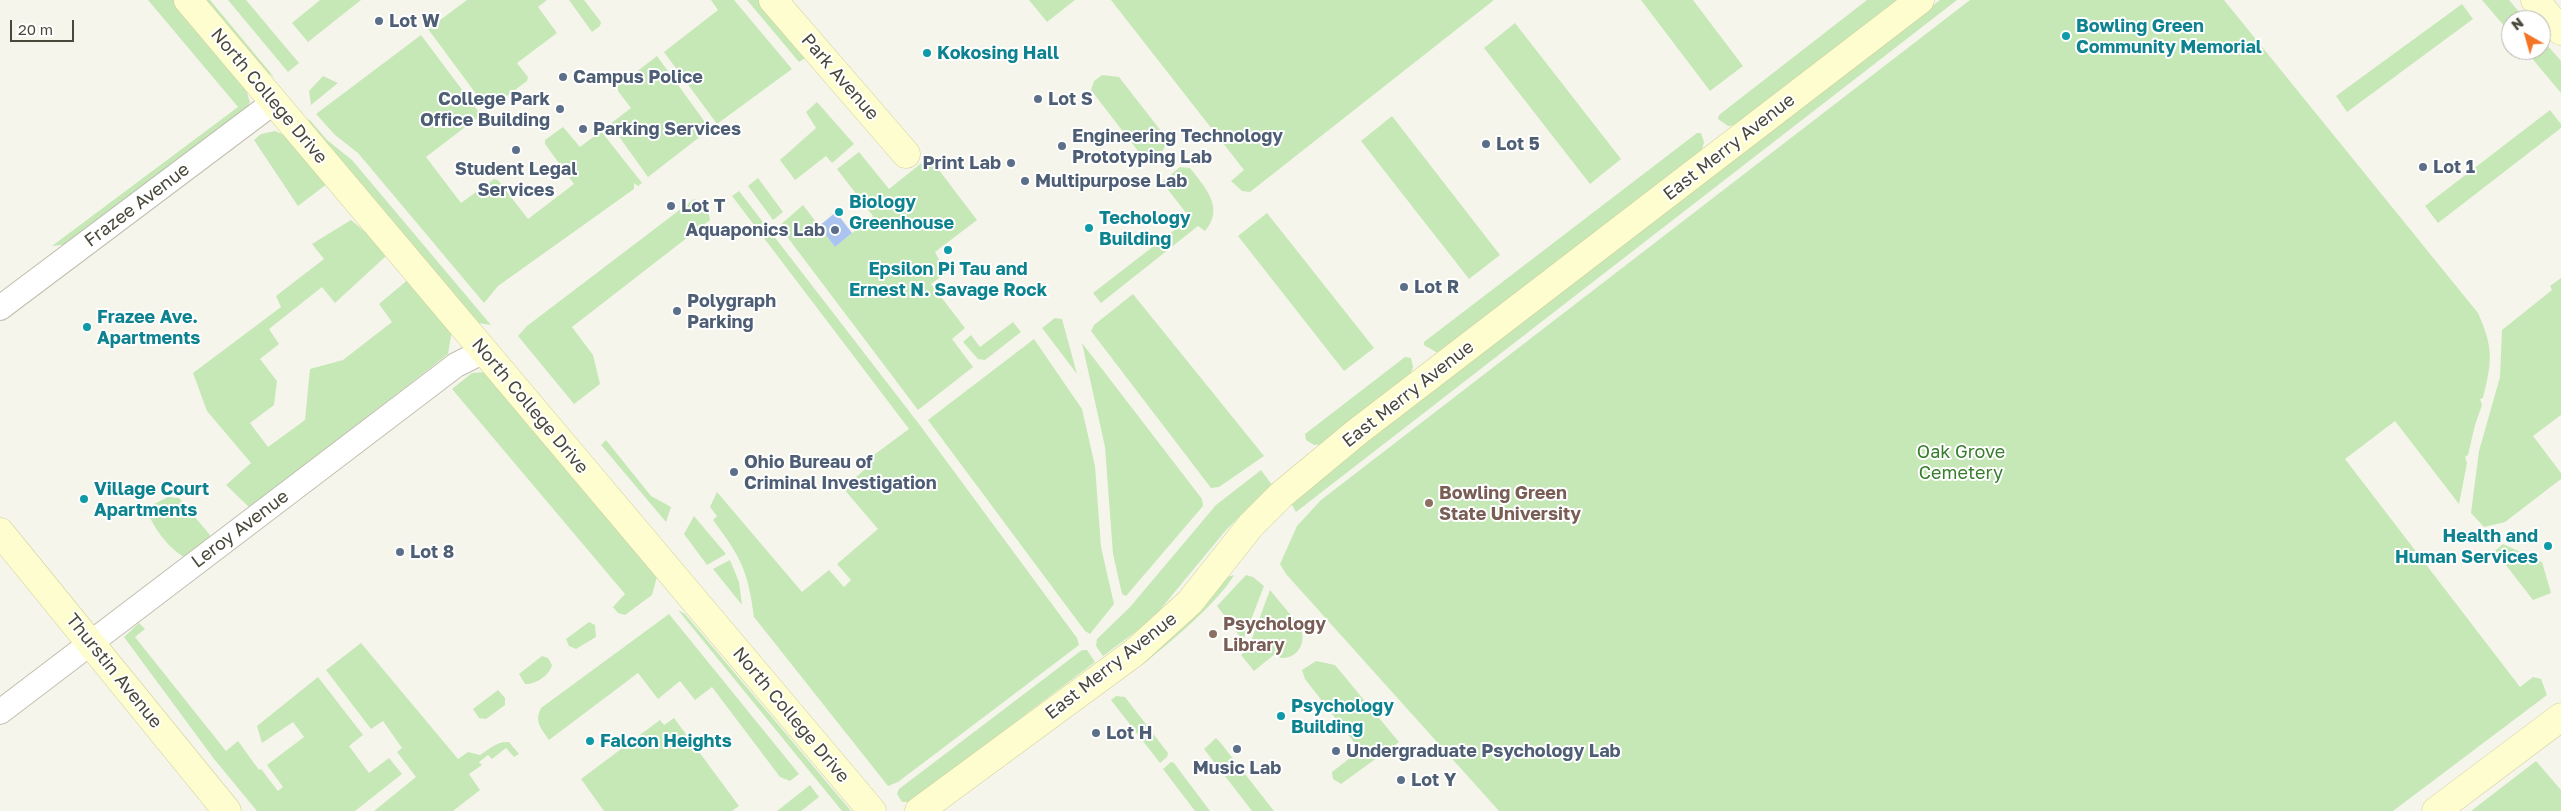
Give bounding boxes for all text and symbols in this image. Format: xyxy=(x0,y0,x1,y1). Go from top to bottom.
scale bar xyxy=(12,10,76,42)
place label: Lot W xyxy=(389,10,440,32)
north arrow xyxy=(2501,10,2551,60)
text: N xyxy=(2508,14,2526,34)
marker: Lot W xyxy=(373,15,385,27)
place label: Bowling Green Community Memorial xyxy=(2076,15,2262,58)
text: 20 m xyxy=(18,20,53,38)
street label: North College Drive xyxy=(206,24,332,168)
street label: Park Avenue xyxy=(797,30,883,124)
marker: Bowling Green Community Memorial xyxy=(2060,30,2072,42)
place label: Kokosing Hall xyxy=(937,42,1059,64)
marker: Kokosing Hall xyxy=(921,47,933,59)
place label: Campus Police xyxy=(573,66,703,88)
marker: Campus Police xyxy=(557,71,569,83)
place label: College Park Office Building xyxy=(420,88,550,130)
place label: Lot S xyxy=(1048,88,1093,110)
street label: East Merry Avenue xyxy=(1659,89,1799,205)
marker: Lot S xyxy=(1032,93,1044,105)
marker: College Park Office Building xyxy=(554,103,566,115)
place label: Parking Services xyxy=(593,118,741,140)
marker: Parking Services xyxy=(577,123,589,135)
place label: Engineering Technology Prototyping Lab xyxy=(1072,125,1283,168)
place label: Lot 5 xyxy=(1496,133,1540,155)
marker: Lot 5 xyxy=(1480,138,1492,150)
marker: Engineering Technology Prototyping Lab xyxy=(1056,140,1068,152)
marker: Student Legal Services xyxy=(510,144,522,156)
place label: Print Lab xyxy=(922,152,1001,174)
place label: Lot 1 xyxy=(2433,156,2475,178)
marker: Print Lab xyxy=(1005,157,1017,169)
place label: Student Legal Services xyxy=(455,158,577,200)
street label: Frazee Avenue xyxy=(80,159,194,251)
marker: Lot 1 xyxy=(2417,161,2429,173)
place label: Multipurpose Lab xyxy=(1035,170,1187,192)
marker: Multipurpose Lab xyxy=(1019,175,1031,187)
place label: Biology Greenhouse xyxy=(849,191,954,233)
place label: Lot T xyxy=(681,195,725,217)
marker: Lot T xyxy=(665,200,677,212)
marker: Biology Greenhouse xyxy=(833,206,845,218)
place label: Techology Building xyxy=(1099,207,1191,250)
place label: Aquaponics Lab xyxy=(686,219,825,241)
marker: Techology Building xyxy=(1083,222,1095,234)
marker: Aquaponics Lab xyxy=(829,224,841,236)
marker: Epsilon Pi Tau and Ernest N. Savage Rock xyxy=(942,244,954,256)
place label: Epsilon Pi Tau and Ernest N. Savage Rock xyxy=(849,258,1047,300)
place label: Lot R xyxy=(1414,276,1459,298)
marker: Lot R xyxy=(1398,281,1410,293)
place label: Polygraph Parking xyxy=(687,290,776,332)
marker: Polygraph Parking xyxy=(671,305,683,317)
place label: Frazee Ave. Apartments xyxy=(97,306,200,348)
marker: Frazee Ave. Apartments xyxy=(81,321,93,333)
street label: North College Drive xyxy=(467,334,593,478)
street label: East Merry Avenue xyxy=(1338,336,1478,452)
park label: Oak Grove Cemetery xyxy=(1917,441,2005,484)
place label: Ohio Bureau of Criminal Investigation xyxy=(744,451,937,494)
marker: Ohio Bureau of Criminal Investigation xyxy=(728,466,740,478)
place label: Village Court Apartments xyxy=(94,478,209,520)
place label: Bowling Green State University xyxy=(1439,482,1581,524)
street label: Leroy Avenue xyxy=(187,485,293,573)
marker: Village Court Apartments xyxy=(78,493,90,505)
marker: Bowling Green State University xyxy=(1423,497,1435,509)
place label: Health and Human Services xyxy=(2395,525,2538,568)
marker: Health and Human Services xyxy=(2542,540,2554,552)
place label: Lot 8 xyxy=(410,541,454,563)
marker: Lot 8 xyxy=(394,546,406,558)
street label: East Merry Avenue xyxy=(1041,608,1181,724)
street label: Thurstin Avenue xyxy=(61,609,167,733)
place label: Psychology Library xyxy=(1223,613,1326,656)
marker: Psychology Library xyxy=(1207,628,1219,640)
street label: North College Drive xyxy=(728,643,854,787)
place label: Psychology Building xyxy=(1291,695,1394,738)
marker: Psychology Building xyxy=(1275,710,1287,722)
place label: Lot H xyxy=(1106,722,1152,744)
marker: Lot H xyxy=(1090,727,1102,739)
place label: Falcon Heights xyxy=(600,730,732,752)
marker: Falcon Heights xyxy=(584,735,596,747)
place label: Undergraduate Psychology Lab xyxy=(1346,740,1621,762)
marker: Music Lab xyxy=(1231,743,1243,755)
marker: Undergraduate Psychology Lab xyxy=(1330,745,1342,757)
place label: Music Lab xyxy=(1193,757,1281,779)
place label: Lot Y xyxy=(1411,769,1456,791)
marker: Lot Y xyxy=(1395,774,1407,786)

